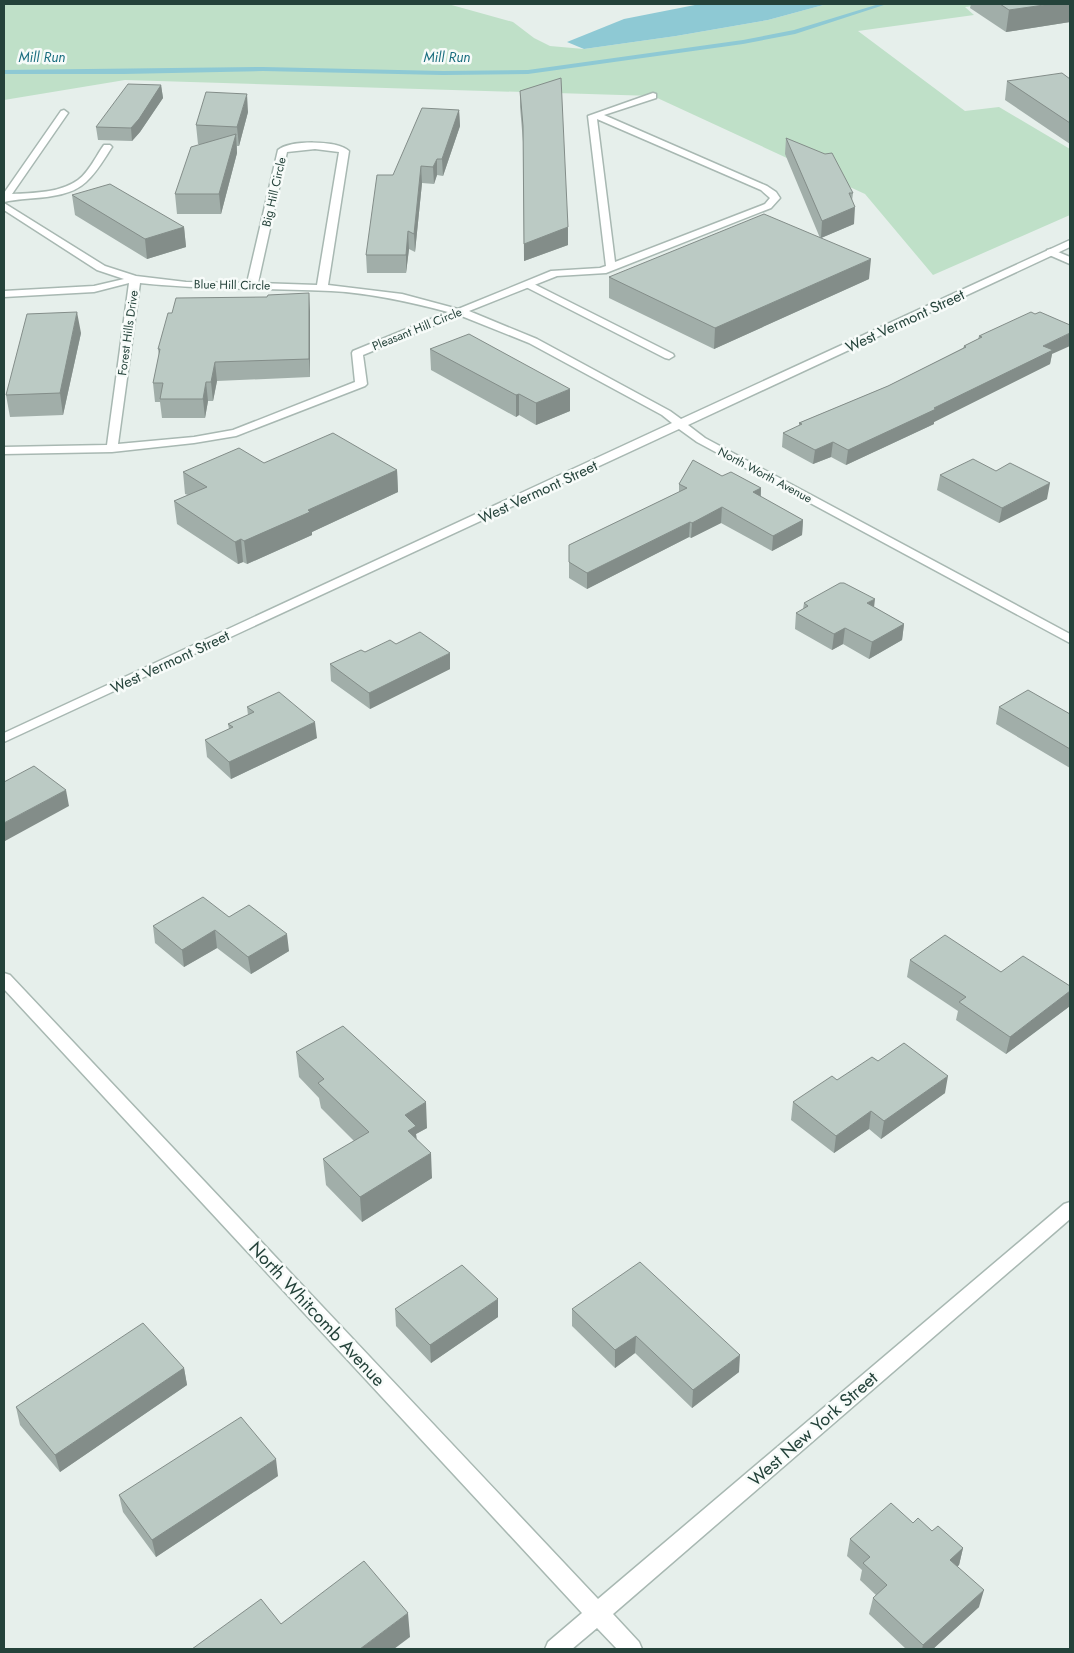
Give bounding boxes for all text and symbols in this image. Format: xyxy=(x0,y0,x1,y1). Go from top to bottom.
water label: Mill Run xyxy=(19,47,65,67)
water label: Mill Run xyxy=(424,47,470,67)
street label: Big Hill Circle xyxy=(257,155,291,229)
street label: Blue Hill Circle xyxy=(194,275,270,295)
street label: West Vermont Street xyxy=(842,284,968,358)
street label: Forest Hills Drive xyxy=(113,289,143,377)
street label: Pleasant Hill Circle xyxy=(369,303,465,355)
street label: North Worth Avenue xyxy=(715,443,815,507)
street label: West Vermont Street xyxy=(475,455,601,529)
street label: West Vermont Street xyxy=(107,625,233,699)
street label: North Whitcomb Avenue xyxy=(243,1236,391,1392)
street label: West New York Street xyxy=(743,1365,884,1493)

